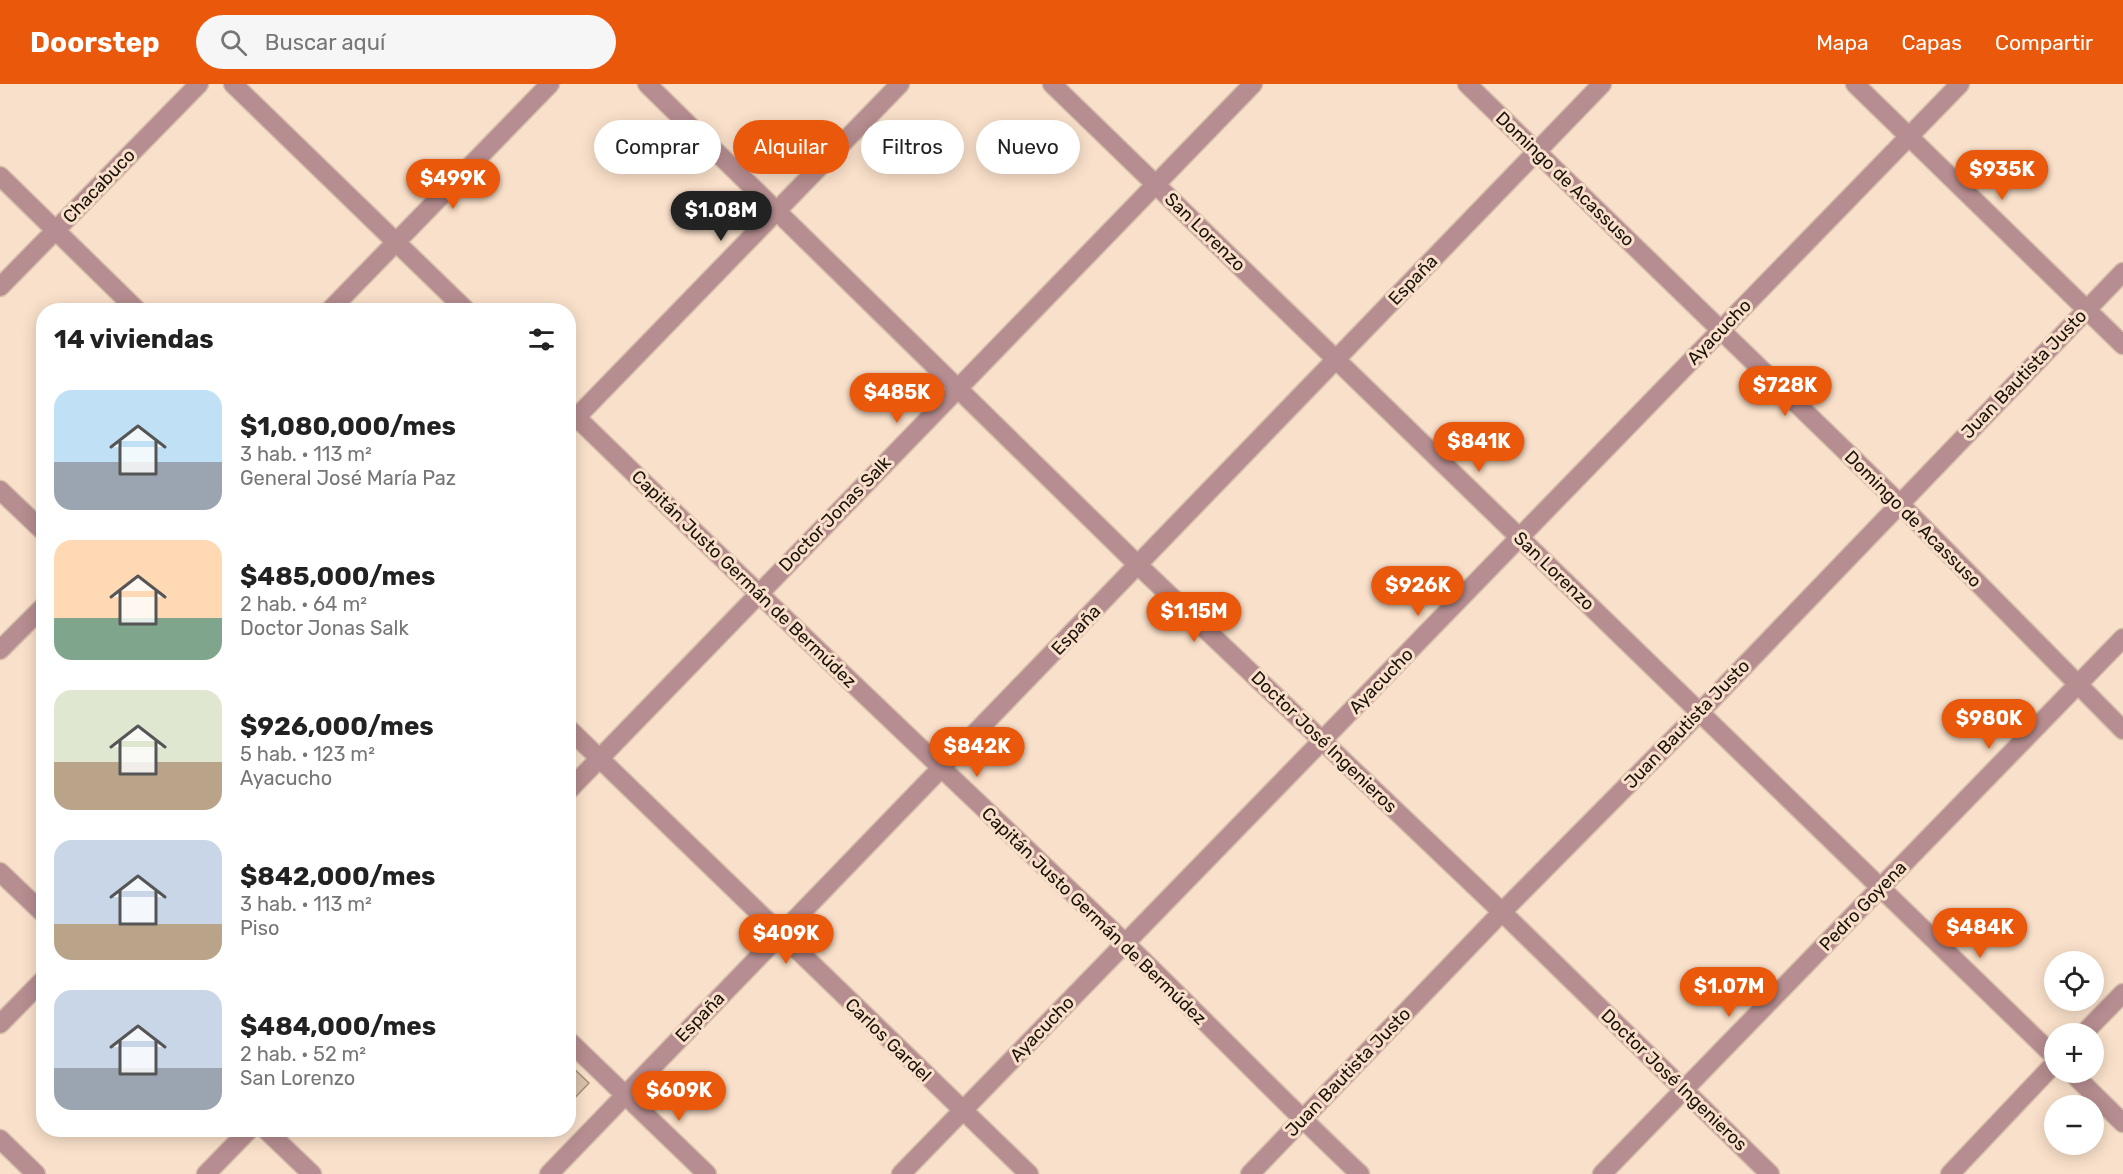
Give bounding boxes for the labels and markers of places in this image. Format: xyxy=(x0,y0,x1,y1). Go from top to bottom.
pin: $935K xyxy=(1960,150,2044,201)
pin: $499K xyxy=(411,159,495,210)
pin: $1.08M xyxy=(672,191,770,242)
pin: $728K xyxy=(1743,366,1827,417)
pin: $485K xyxy=(855,373,939,424)
pin: $841K xyxy=(1437,422,1521,473)
pin: $926K xyxy=(1376,566,1460,617)
pin: $1.15M xyxy=(1145,592,1243,643)
pin: $980K xyxy=(1947,699,2031,750)
pin: $842K xyxy=(935,727,1019,778)
pin: $484K xyxy=(1938,908,2022,959)
pin: $409K xyxy=(744,914,828,965)
pin: $1.07M xyxy=(1680,967,1778,1018)
pin: $609K xyxy=(637,1071,721,1122)

